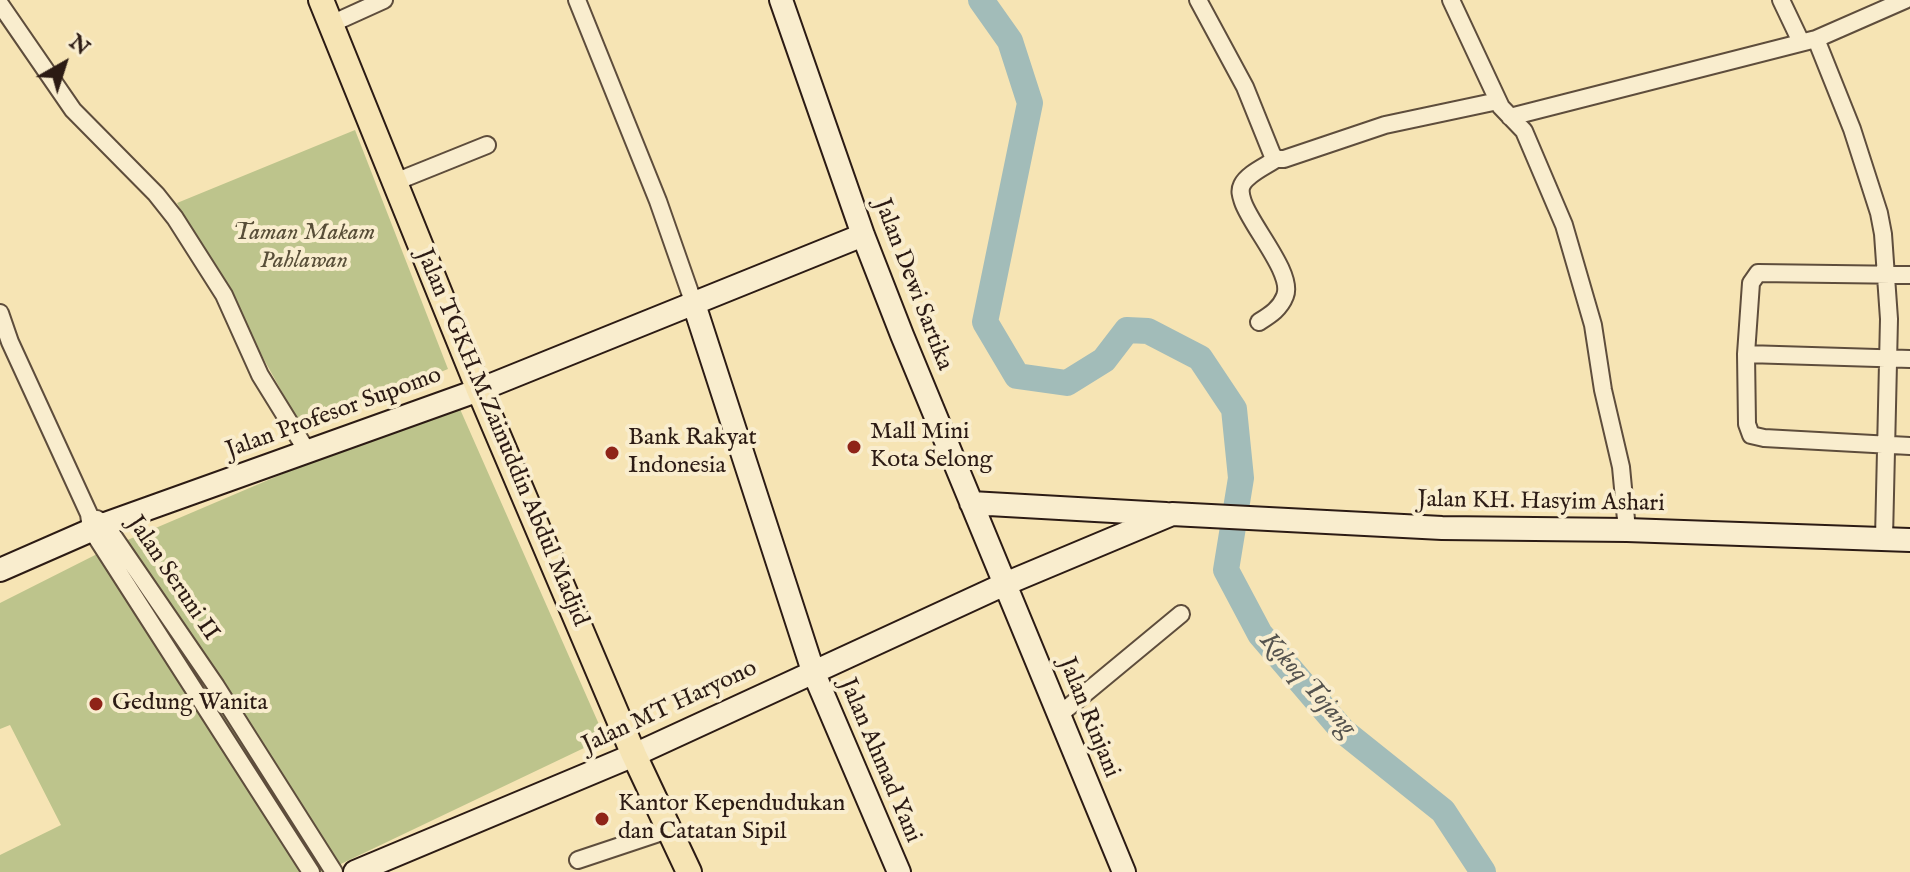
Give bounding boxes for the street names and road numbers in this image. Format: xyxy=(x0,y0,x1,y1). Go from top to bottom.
street label: Jalan Dewi Sartika xyxy=(866,195,958,375)
street label: Jalan TGKH.M.Zainuddin Abdul Madjid xyxy=(408,245,594,631)
street label: Jalan Profesor Supomo xyxy=(222,362,446,466)
street label: Jalan KH. Hasyim Ashari xyxy=(1417,486,1665,520)
street label: Jalan Seruni II xyxy=(120,511,224,647)
street label: Jalan Rinjani xyxy=(1051,654,1125,782)
street label: Jalan MT Haryono xyxy=(578,655,762,761)
street label: Jalan Ahmad Yani xyxy=(831,675,927,847)

